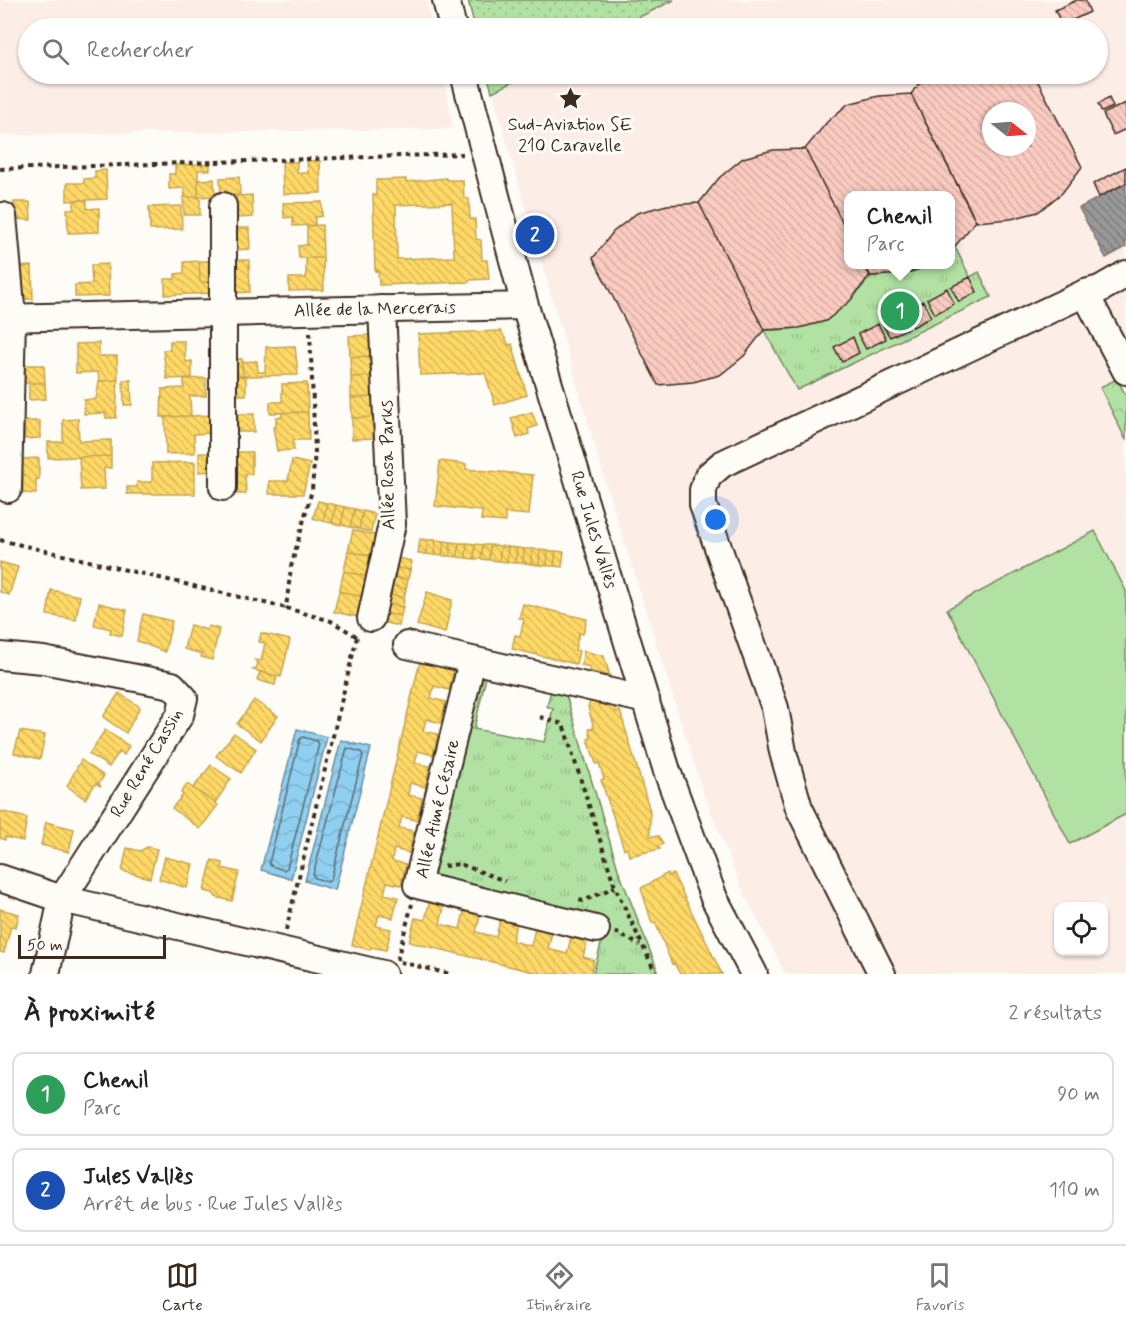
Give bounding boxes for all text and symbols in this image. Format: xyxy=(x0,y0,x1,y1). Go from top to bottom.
search box xyxy=(18,18,1108,84)
icon: search xyxy=(39,35,72,68)
text: Rechercher xyxy=(87,37,194,65)
place icon: Sud-Aviation SE 210 Caravelle xyxy=(557,86,583,112)
north arrow xyxy=(982,102,1036,156)
place label: Sud-Aviation SE 210 Caravelle xyxy=(508,113,632,158)
popup xyxy=(844,191,955,269)
text: Chenil xyxy=(867,203,932,231)
pin: 2 xyxy=(516,212,554,258)
text: Parc xyxy=(867,231,904,258)
pin: 1 xyxy=(880,288,920,334)
street label: Allée de la Mercerais xyxy=(294,296,456,323)
street label: Allée Rosa Parks xyxy=(375,400,401,530)
street label: Rue Jules Vallès xyxy=(564,468,623,592)
your location xyxy=(701,505,730,534)
street label: Rue René Cassin xyxy=(105,704,189,822)
street label: Allée Aimé Césaire xyxy=(410,737,466,881)
map controls xyxy=(1054,902,1108,956)
button: locate xyxy=(1054,902,1108,956)
scale bar xyxy=(18,932,166,960)
text: 50 m xyxy=(27,935,63,956)
text: À proximité xyxy=(24,996,155,1030)
text: 2 résultats xyxy=(1009,1000,1102,1027)
text: Chenil xyxy=(83,1067,149,1095)
text: 1 xyxy=(41,1081,50,1108)
text: 90 m xyxy=(1057,1081,1100,1108)
text: Parc xyxy=(83,1095,121,1122)
text: Jules Vallès xyxy=(83,1163,193,1191)
text: 2 xyxy=(41,1177,50,1204)
text: 110 m xyxy=(1049,1177,1100,1204)
text: Arrêt de bus · Rue Jules Vallès xyxy=(83,1191,343,1218)
tab: Carte xyxy=(162,1259,203,1316)
tab: Itinéraire xyxy=(526,1259,592,1316)
tab: Favoris xyxy=(916,1259,964,1316)

